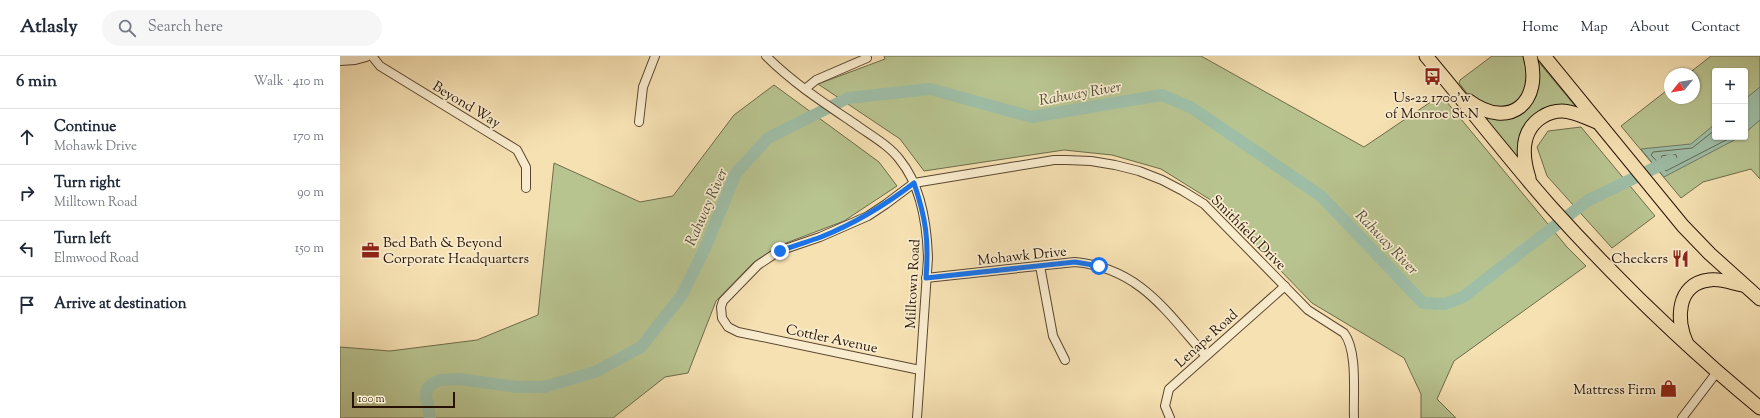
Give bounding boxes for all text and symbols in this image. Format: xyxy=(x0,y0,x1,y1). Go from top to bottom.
search box xyxy=(102,10,382,46)
text: Atlasly xyxy=(20,14,78,41)
icon: search xyxy=(116,17,138,39)
text: Search here xyxy=(148,17,223,38)
text: Home xyxy=(1522,18,1559,38)
text: Map xyxy=(1581,18,1608,38)
text: About xyxy=(1630,18,1669,38)
text: Contact xyxy=(1691,18,1740,38)
bus stop icon: Us-22 1700'w of Monroe St N xyxy=(1422,67,1442,87)
north arrow xyxy=(1664,68,1700,104)
map controls xyxy=(1712,68,1748,140)
button: + xyxy=(1712,68,1748,104)
text: 6 min xyxy=(16,70,57,94)
text: Walk · 410 m xyxy=(253,73,324,91)
street label: Beyond Way xyxy=(428,77,504,134)
water label: Rahway River xyxy=(1038,77,1124,112)
place label: Us-22 1700'w of Monroe St N xyxy=(1385,89,1479,125)
button: − xyxy=(1712,104,1748,140)
text: Continue xyxy=(54,117,116,138)
icon: ahead xyxy=(16,126,38,148)
text: 170 m xyxy=(293,128,324,146)
text: Mohawk Drive xyxy=(54,138,137,156)
water label: Rahway River xyxy=(681,165,734,250)
text: Turn right xyxy=(54,173,120,194)
icon: right xyxy=(16,182,38,204)
text: 90 m xyxy=(297,184,324,202)
street label: Smithfield Drive xyxy=(1205,191,1290,276)
text: Milltown Road xyxy=(54,194,137,212)
water label: Rahway River xyxy=(1350,206,1423,281)
text: Turn left xyxy=(54,229,111,250)
place label: Bed Bath & Beyond Corporate Headquarters xyxy=(383,234,529,270)
icon: left xyxy=(16,238,38,260)
street label: Milltown Road xyxy=(902,239,926,329)
text: 150 m xyxy=(295,240,324,258)
office icon: Bed Bath & Beyond Corporate Headquarters xyxy=(360,240,380,260)
route end xyxy=(771,242,789,260)
street label: Mohawk Drive xyxy=(977,242,1068,272)
restaurant icon: Checkers xyxy=(1671,248,1691,268)
text: Elmwood Road xyxy=(54,250,139,268)
place label: Checkers xyxy=(1611,250,1668,270)
route start xyxy=(1090,257,1108,275)
icon: arrive xyxy=(16,294,38,316)
text: Arrive at destination xyxy=(54,294,187,315)
street label: Lenape Road xyxy=(1172,306,1243,373)
street label: Cottler Avenue xyxy=(784,320,879,359)
shop icon: Mattress Firm xyxy=(1659,379,1679,399)
place label: Mattress Firm xyxy=(1573,381,1656,401)
scale bar xyxy=(352,390,455,409)
text: 100 m xyxy=(358,391,385,407)

